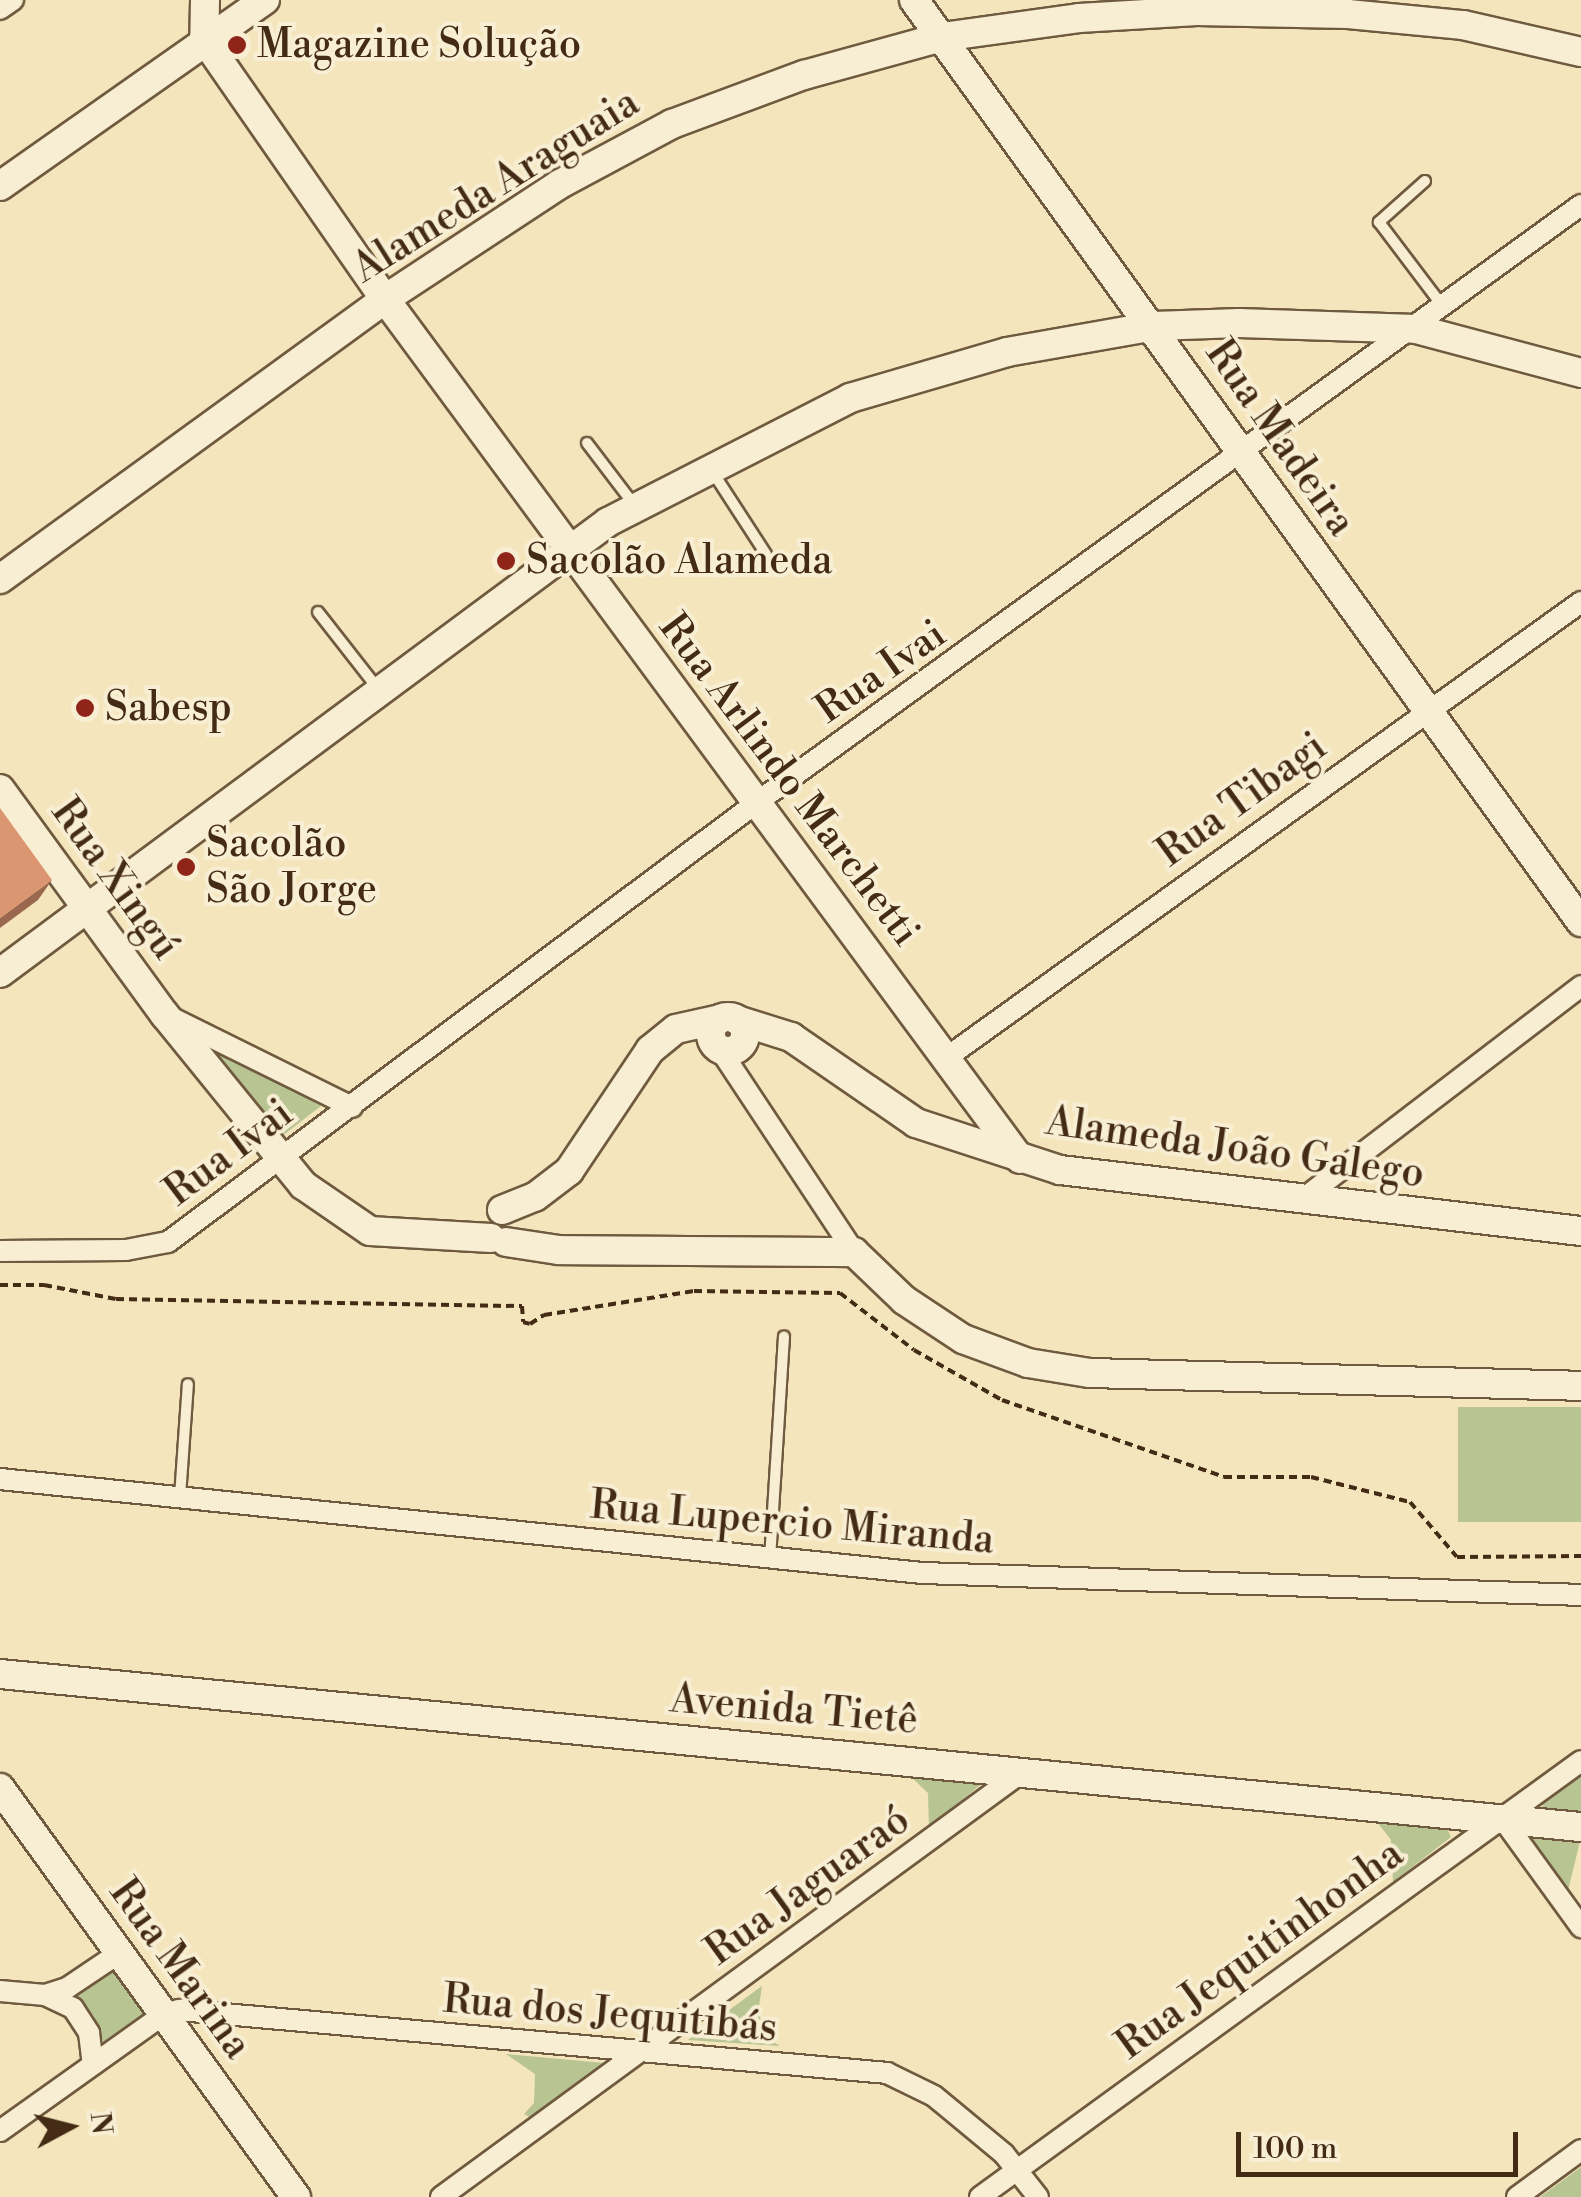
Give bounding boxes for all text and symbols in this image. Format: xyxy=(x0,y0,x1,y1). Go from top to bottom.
place label: Magazine Solução xyxy=(257,21,581,69)
marker: Magazine Solução xyxy=(226,34,248,56)
street label: Alameda Araguaia xyxy=(344,79,648,293)
street label: Rua Madeira xyxy=(1195,331,1365,545)
place label: Sacolão Alameda xyxy=(526,537,832,585)
marker: Sacolão Alameda xyxy=(495,550,517,572)
street label: Rua Arlindo Marchetti xyxy=(649,605,929,955)
street label: Rua Ivai xyxy=(807,610,955,734)
place label: Sabesp xyxy=(105,684,232,732)
marker: Sabesp xyxy=(74,697,96,719)
street label: Rua Tibagi xyxy=(1148,723,1336,877)
street label: Rua Xingú xyxy=(41,789,189,969)
place label: Sacolão São Jorge xyxy=(206,820,377,914)
marker: Sacolão São Jorge xyxy=(175,856,197,878)
street label: Rua Ivai xyxy=(156,1090,302,1216)
street label: Alameda João Galego xyxy=(1043,1098,1427,1198)
street label: Rua Lupercio Miranda xyxy=(588,1481,996,1565)
street label: Avenida Tietê xyxy=(668,1675,920,1745)
street label: Rua Jaguaraó xyxy=(697,1796,919,1976)
street label: Rua Jequitinhonha xyxy=(1108,1830,1412,2070)
street label: Rua Marina xyxy=(99,1870,261,2068)
street label: Rua dos Jequitibás xyxy=(441,1975,779,2053)
north arrow xyxy=(20,2077,120,2177)
text: N xyxy=(82,2110,119,2136)
scale bar xyxy=(1241,2112,1524,2174)
text: 100 m xyxy=(1253,2130,1337,2168)

